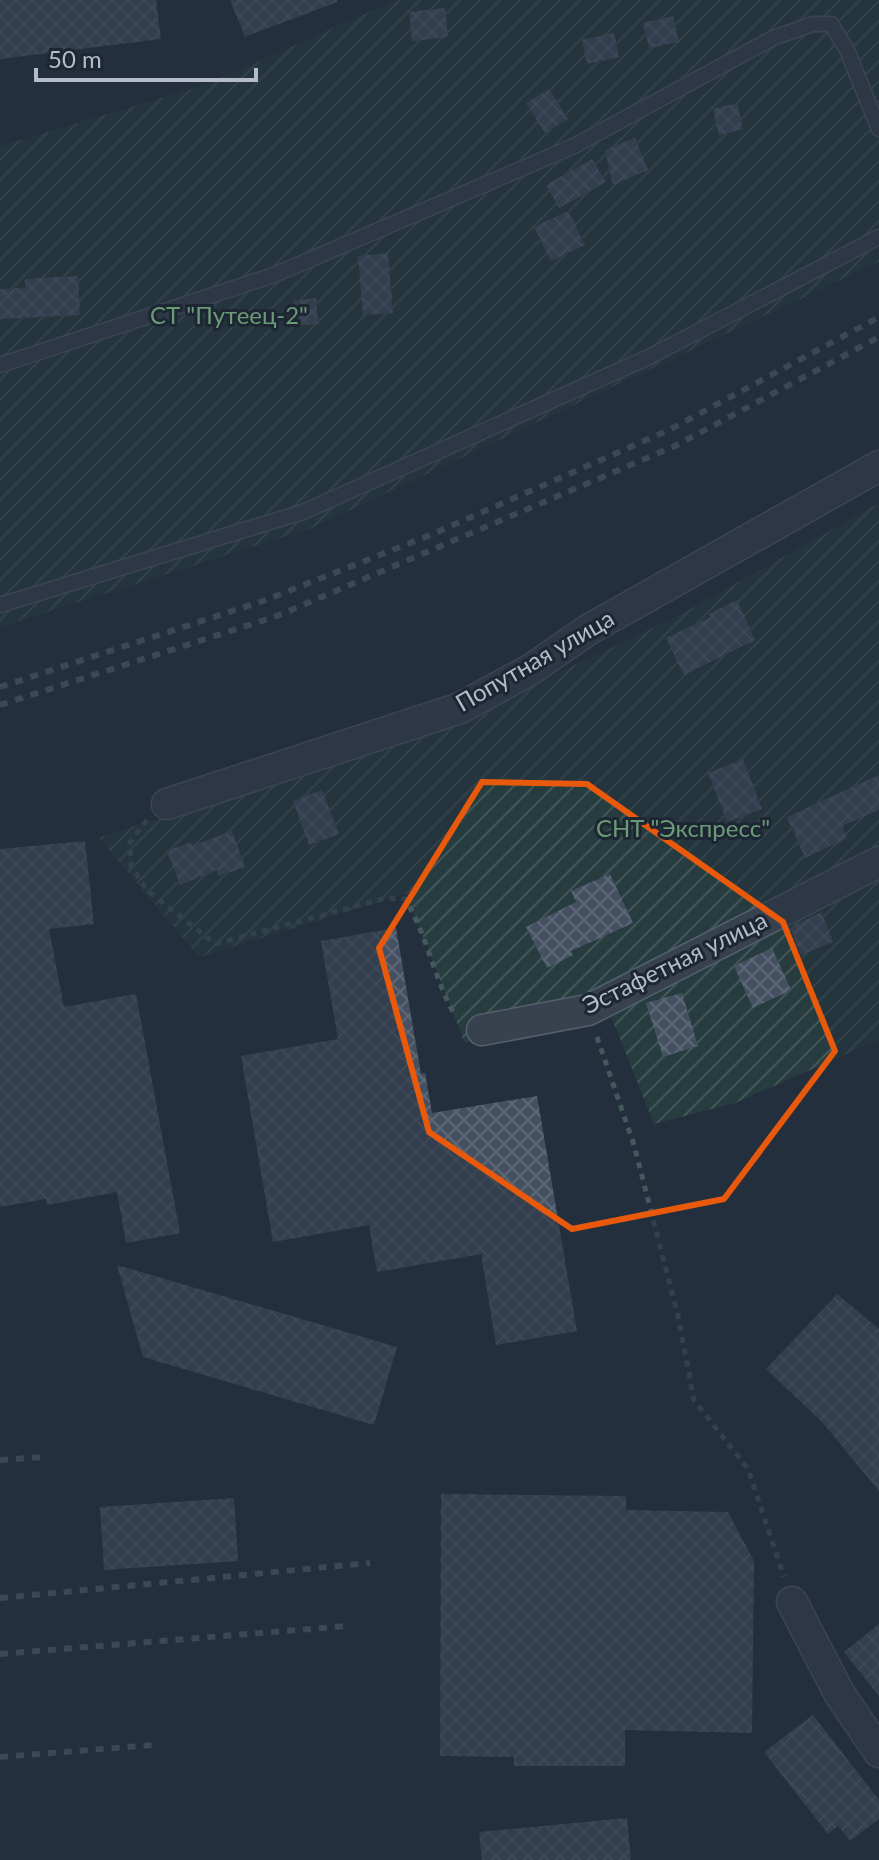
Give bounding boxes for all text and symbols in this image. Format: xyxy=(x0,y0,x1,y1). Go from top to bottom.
scale bar xyxy=(36,32,256,82)
text: 50 m xyxy=(48,44,102,73)
park label: СТ "Путеец-2" xyxy=(150,300,308,329)
street label: Попутная улица xyxy=(450,603,619,717)
park label: СНТ "Экспресс" xyxy=(596,813,770,842)
street label: Эстафетная улица xyxy=(577,904,771,1019)

